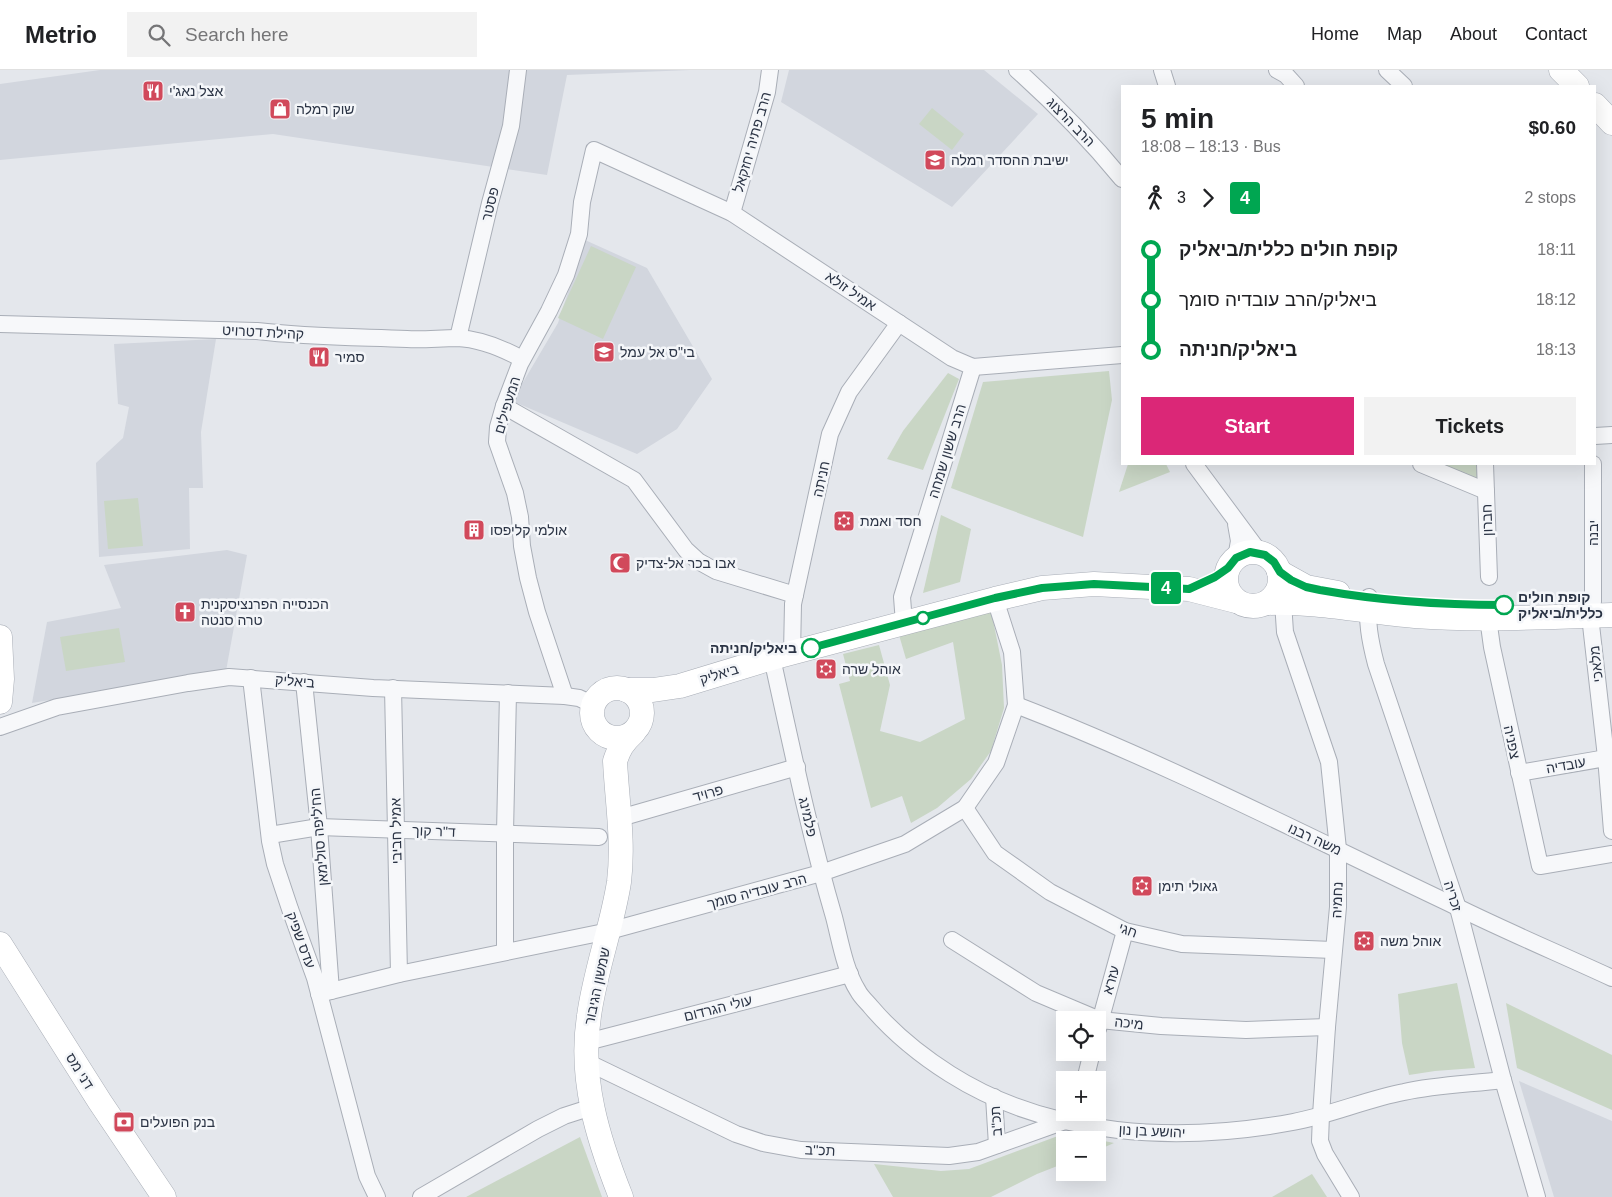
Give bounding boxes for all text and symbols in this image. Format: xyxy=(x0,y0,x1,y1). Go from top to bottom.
search box xyxy=(127,12,477,57)
text: Metrio xyxy=(25,21,97,48)
icon: search xyxy=(145,21,173,49)
text: Search here xyxy=(185,24,289,45)
text: Home xyxy=(1311,24,1359,44)
text: Map xyxy=(1387,24,1422,44)
text: About xyxy=(1450,24,1497,44)
text: Contact xyxy=(1525,24,1587,44)
restaurant icon: אצל נאג'י xyxy=(141,79,165,103)
place label: אצל נאג'י xyxy=(169,83,223,99)
street label: הרב פתיה יחזקאל xyxy=(730,90,774,194)
street label: הרב הרצוג xyxy=(1044,94,1098,150)
shop icon: שוק רמלה xyxy=(268,97,292,121)
place label: שוק רמלה xyxy=(296,101,355,117)
text: 5 min xyxy=(1141,103,1214,134)
text: $0.60 xyxy=(1528,117,1576,138)
text: 18:08 – 18:13 · Bus xyxy=(1141,138,1281,155)
school or university icon: ישיבת ההסדר רמלה xyxy=(923,148,947,172)
place label: ישיבת ההסדר רמלה xyxy=(951,152,1069,168)
icon: walk xyxy=(1141,184,1169,212)
icon: forward xyxy=(1194,184,1222,212)
street label: פסטר xyxy=(478,185,502,223)
text: 4 xyxy=(1240,188,1250,208)
text: 3 xyxy=(1177,189,1186,206)
text: 2 stops xyxy=(1524,189,1576,206)
text: קופת חולים כללית/ביאליק xyxy=(1179,239,1398,260)
text: 18:11 xyxy=(1537,241,1576,258)
street label: אמיל זולא xyxy=(823,268,880,314)
text: ביאליק/הרב עובדיה סומך xyxy=(1179,289,1377,310)
text: 18:12 xyxy=(1536,291,1576,308)
street label: קהילת דטרויט xyxy=(222,322,304,342)
text: ביאליק/חניתה xyxy=(1179,339,1297,360)
school or university icon: בי"ס אל עמל xyxy=(592,340,616,364)
text: 18:13 xyxy=(1536,341,1576,358)
place label: בי"ס אל עמל xyxy=(620,344,695,360)
restaurant icon: סמיר xyxy=(307,345,331,369)
place label: סמיר xyxy=(335,349,365,365)
street label: המעפילים xyxy=(491,374,523,436)
button: Start xyxy=(1141,397,1354,455)
button: Tickets xyxy=(1364,397,1576,455)
street label: הרב ששון שמחה xyxy=(925,402,969,500)
street label: חניתה xyxy=(809,459,833,499)
street label: חברון xyxy=(1478,504,1496,536)
synagogue icon: חסד ואמת xyxy=(832,509,856,533)
place label: חסד ואמת xyxy=(860,513,922,529)
building icon: אולמי קליפסו xyxy=(462,518,486,542)
street label: יבנה xyxy=(1585,520,1601,546)
place label: אולמי קליפסו xyxy=(490,522,567,538)
mosque icon: אבו בכר אל-צדיק xyxy=(608,551,632,575)
place label: אבו בכר אל-צדיק xyxy=(636,555,736,571)
line badge: 4 xyxy=(1150,572,1182,604)
text: 4 xyxy=(1161,578,1171,598)
place label: קופת חולים כללית/ביאליק xyxy=(1518,589,1603,621)
marker: קופת חולים כללית/ביאליק xyxy=(1494,595,1514,615)
place label: הכנסייה הפרנציסקנית טרה סנטה xyxy=(201,596,329,628)
church icon: הכנסייה הפרנציסקנית טרה סנטה xyxy=(173,600,197,624)
unlabelled marker xyxy=(916,611,930,625)
marker: ביאליק/חניתה xyxy=(801,638,821,658)
place label: ביאליק/חניתה xyxy=(710,640,797,656)
street label: מלאכי xyxy=(1586,645,1606,683)
synagogue icon: אוהל שרה xyxy=(814,657,838,681)
street label: ביאליק xyxy=(698,661,740,687)
place label: אוהל שרה xyxy=(842,661,901,677)
street label: ביאליק xyxy=(274,671,316,691)
street label: צפניה xyxy=(1501,724,1523,761)
street label: עובדיה xyxy=(1545,754,1587,776)
street label: פרויד xyxy=(691,781,725,805)
street label: הח'ליפה סולימאן xyxy=(307,787,331,887)
street label: פלמינג xyxy=(796,796,820,838)
street label: אמיל חביבי xyxy=(387,798,405,864)
street label: משה רבנו xyxy=(1286,820,1344,858)
street label: ד"ר קוך xyxy=(412,822,456,840)
street label: הרב עובדיה סומך xyxy=(706,870,808,912)
synagogue icon: גאולי תימן xyxy=(1130,874,1154,898)
place label: גאולי תימן xyxy=(1158,878,1218,894)
street label: זכריה xyxy=(1441,879,1466,914)
street label: נחמיה xyxy=(1328,881,1346,919)
street label: עדס שפיק xyxy=(283,909,319,971)
street label: חגי xyxy=(1116,919,1140,941)
synagogue icon: אוהל משה xyxy=(1352,929,1376,953)
place label: אוהל משה xyxy=(1380,933,1441,949)
street label: שמשון הגיבור xyxy=(581,946,613,1026)
street label: עזרא xyxy=(1099,964,1123,996)
street label: עולי הגרדום xyxy=(682,992,754,1024)
map controls xyxy=(1056,1011,1106,1181)
button: locate xyxy=(1056,1011,1106,1061)
street label: מיכה xyxy=(1114,1014,1144,1032)
street label: דני מס xyxy=(63,1050,97,1092)
button: + xyxy=(1056,1071,1106,1121)
street label: תכ"ב xyxy=(987,1105,1005,1137)
bank icon: בנק הפועלים xyxy=(112,1110,136,1134)
place label: בנק הפועלים xyxy=(140,1114,215,1130)
street label: יהושע בן נון xyxy=(1118,1121,1186,1141)
button: − xyxy=(1056,1131,1106,1181)
street label: תכ''ב xyxy=(804,1141,836,1159)

